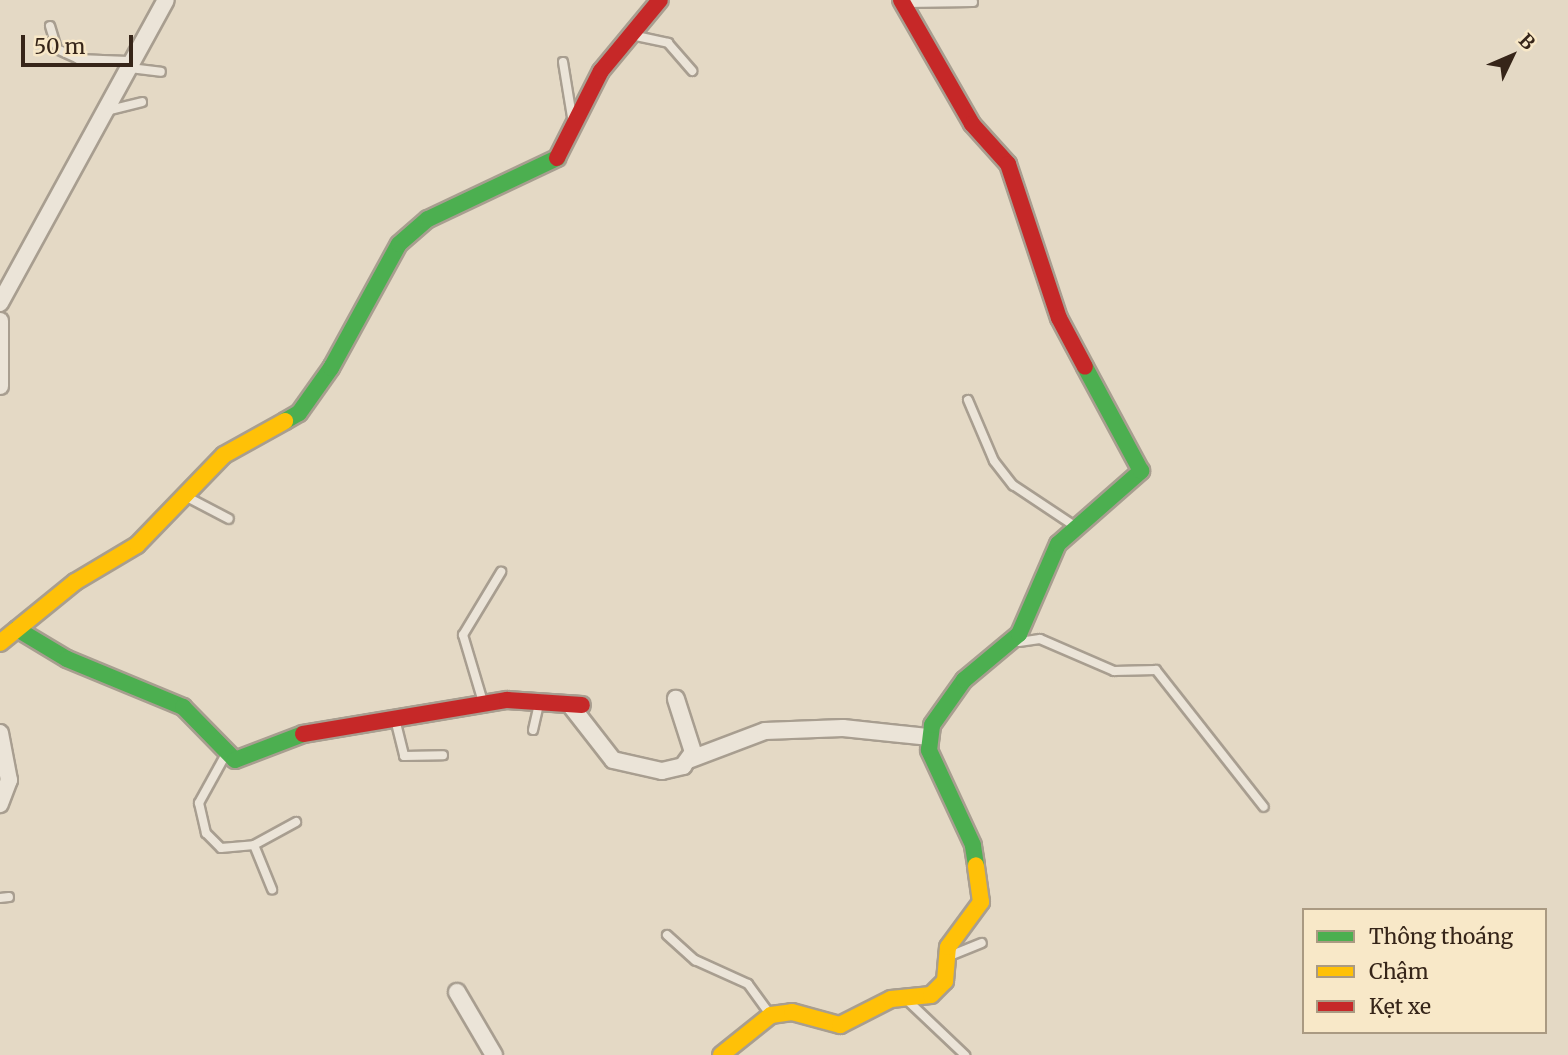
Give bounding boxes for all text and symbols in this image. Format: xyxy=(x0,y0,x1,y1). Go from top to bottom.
scale bar xyxy=(24,21,136,65)
north arrow xyxy=(1477,21,1547,91)
text: B xyxy=(1514,28,1540,55)
text: 50 m xyxy=(34,33,85,60)
legend xyxy=(1302,908,1547,1034)
text: Thông thoáng xyxy=(1369,923,1513,950)
text: Chậm xyxy=(1369,958,1429,985)
text: Kẹt xe xyxy=(1369,993,1431,1020)

